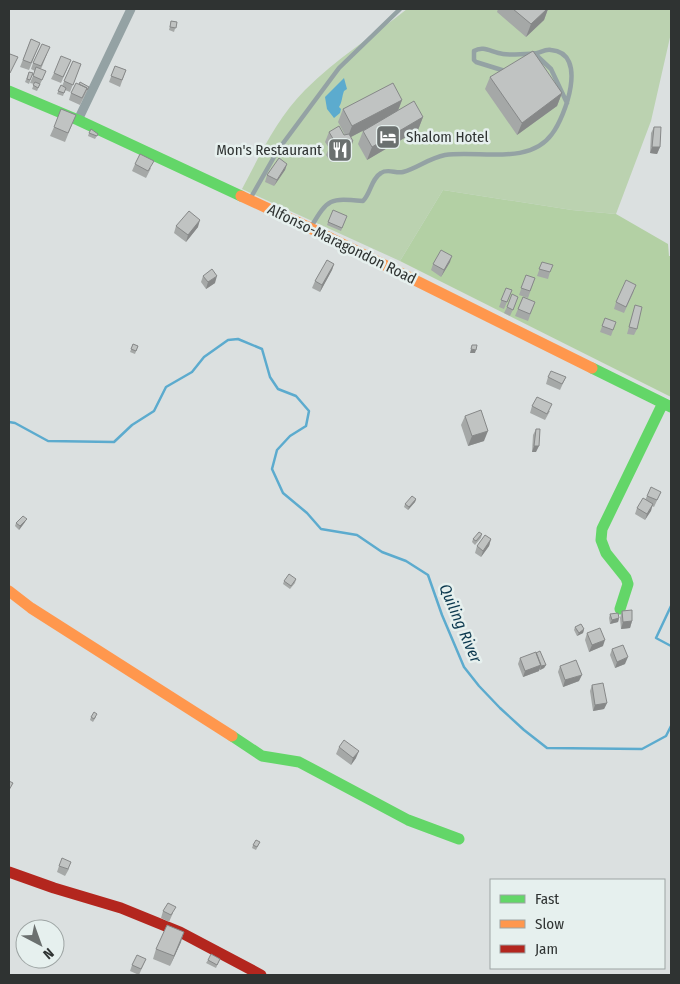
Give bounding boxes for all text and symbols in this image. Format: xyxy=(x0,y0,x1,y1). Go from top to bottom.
hotel icon: Shalom Hotel xyxy=(375,124,401,150)
place label: Shalom Hotel xyxy=(406,128,488,146)
restaurant icon: Mon's Restaurant xyxy=(327,137,353,163)
place label: Mon's Restaurant xyxy=(216,141,322,159)
street label: Alfonso-Maragondon Road xyxy=(265,200,419,288)
water label: Quiling River xyxy=(435,581,486,666)
legend xyxy=(490,879,665,969)
text: Fast xyxy=(535,890,559,908)
text: Slow xyxy=(535,915,564,933)
north arrow xyxy=(15,919,65,969)
text: Jam xyxy=(535,940,558,958)
text: N xyxy=(39,944,57,963)

